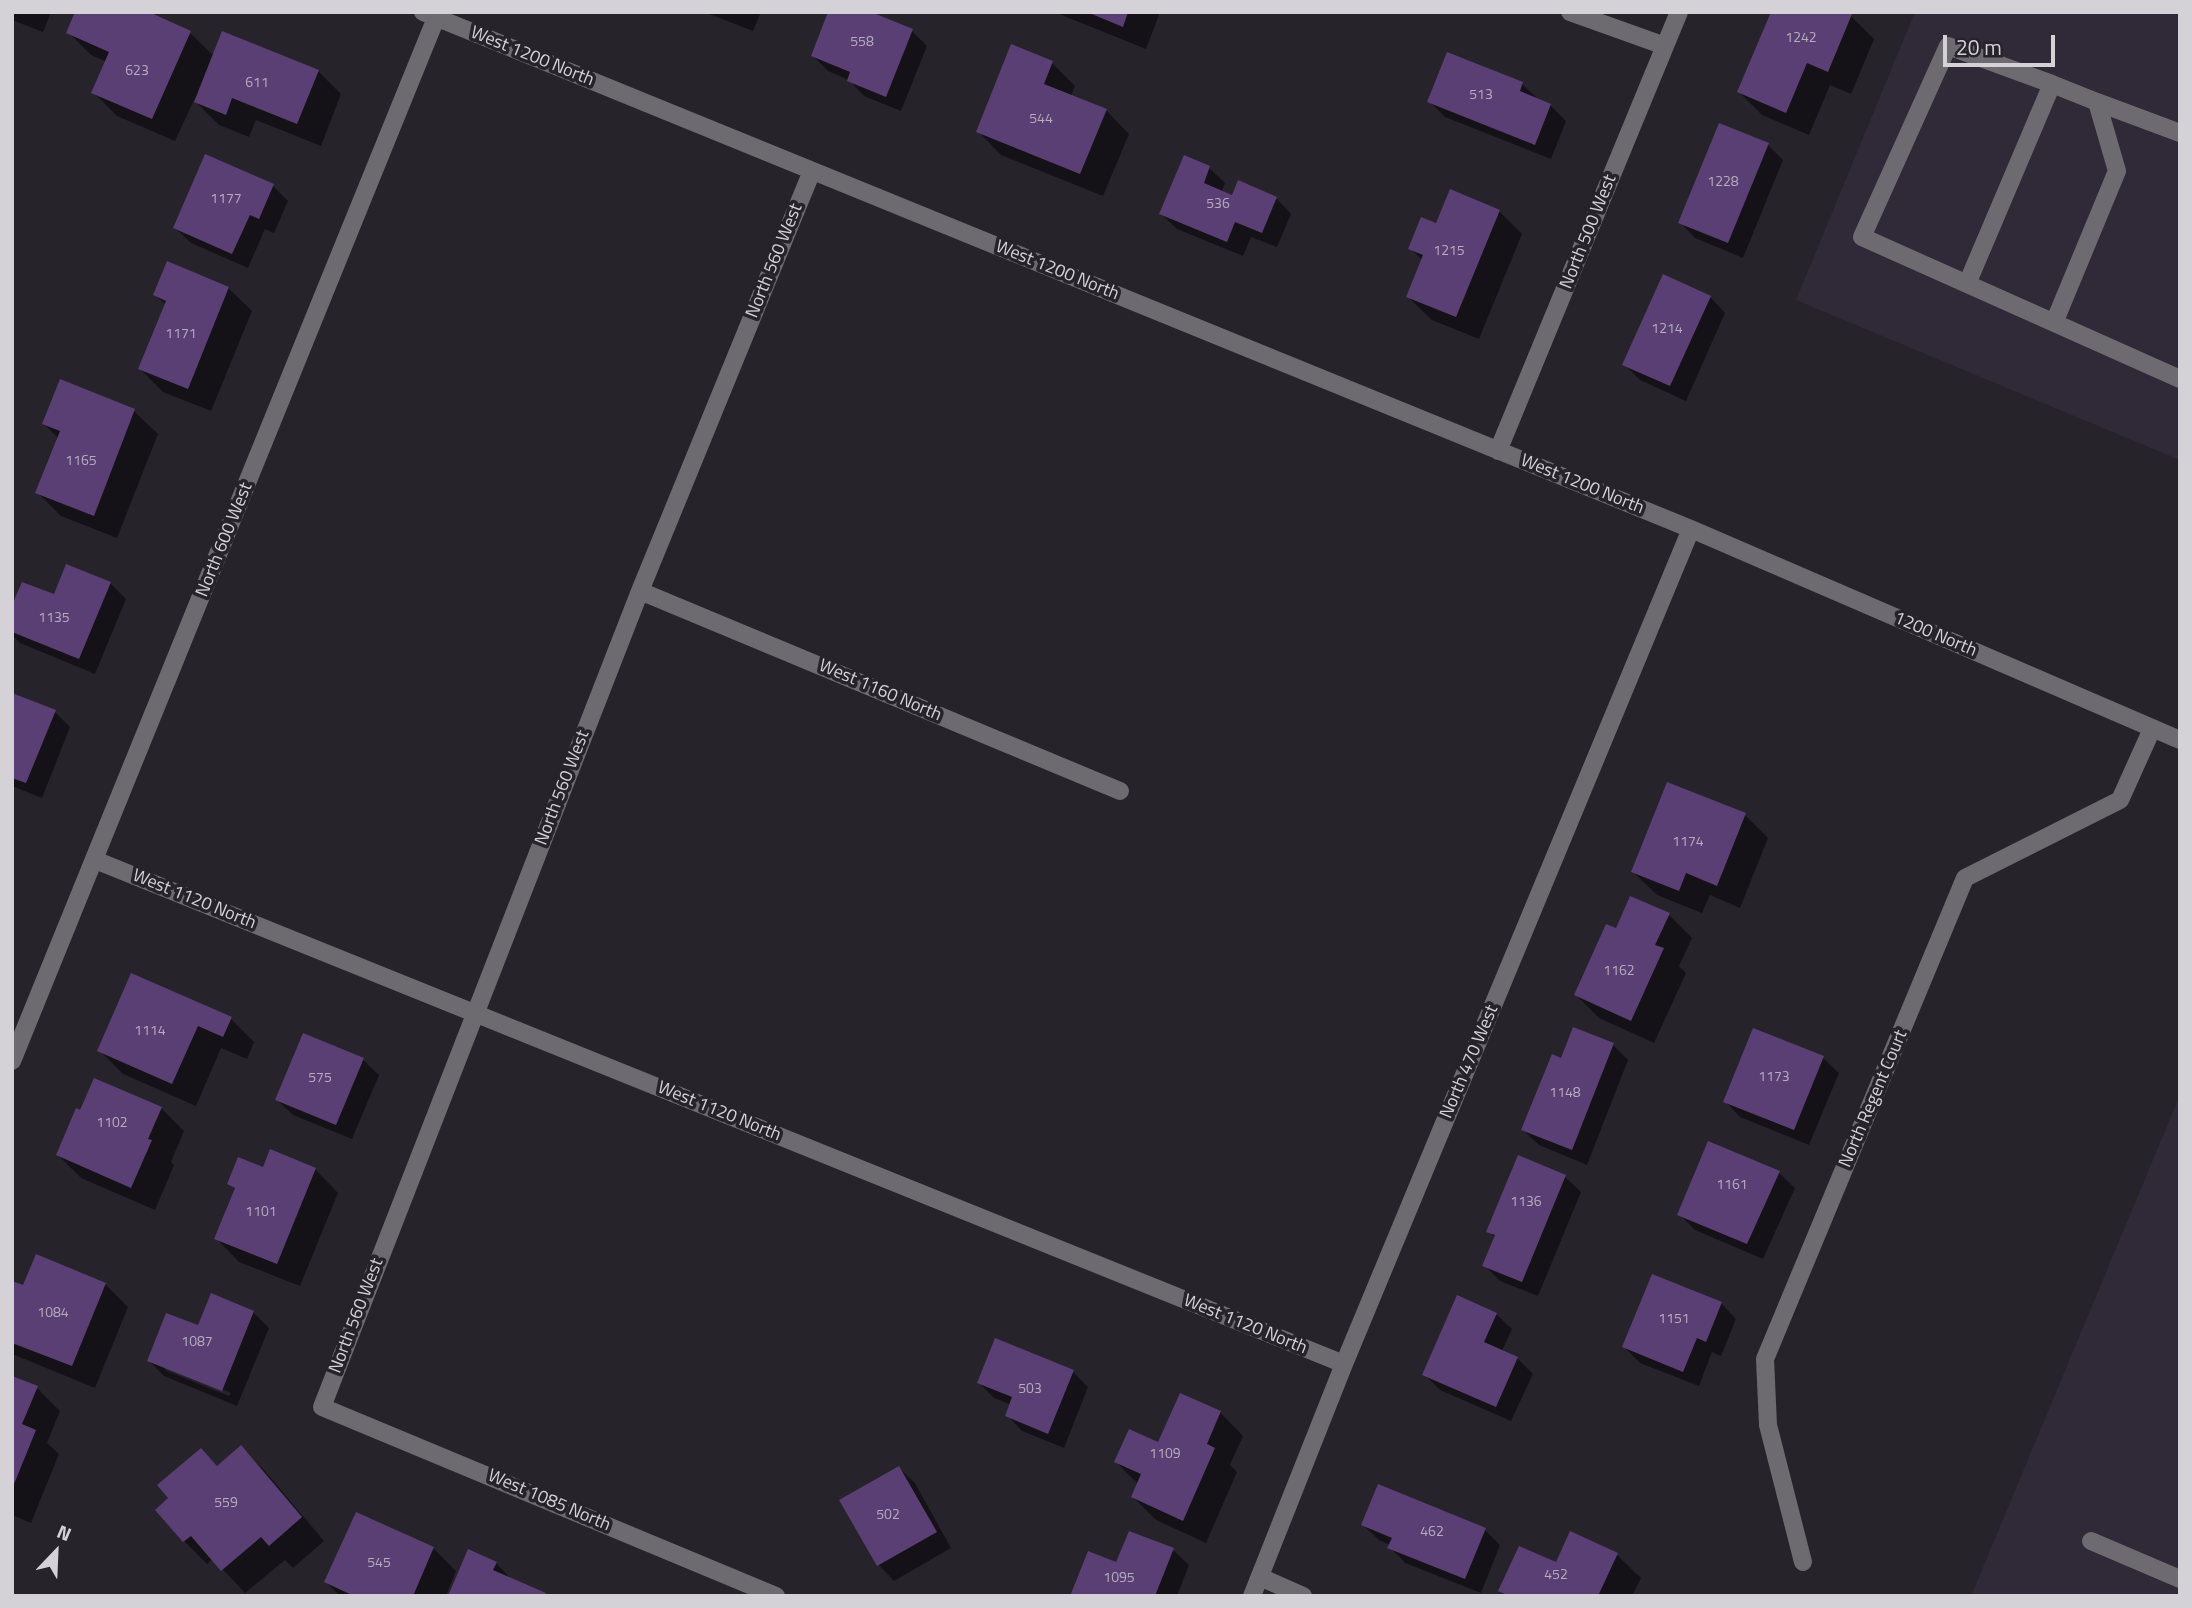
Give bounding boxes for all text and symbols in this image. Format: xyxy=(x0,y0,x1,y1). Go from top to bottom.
scale bar xyxy=(1947,21,2059,65)
street label: West 1200 North xyxy=(467,22,597,92)
house number: 1242 xyxy=(1785,31,1817,47)
text: 20 m xyxy=(1956,31,2002,63)
house number: 558 xyxy=(850,35,874,51)
house number: 623 xyxy=(125,64,149,80)
house number: 611 xyxy=(245,76,269,92)
house number: 513 xyxy=(1469,88,1493,104)
house number: 544 xyxy=(1029,112,1053,128)
street label: North 500 West xyxy=(1556,172,1622,292)
house number: 1228 xyxy=(1707,175,1739,191)
house number: 1177 xyxy=(210,192,242,208)
house number: 536 xyxy=(1206,197,1230,213)
street label: North 560 West xyxy=(742,201,808,321)
street label: West 1200 North xyxy=(992,236,1122,306)
house number: 1215 xyxy=(1433,244,1465,260)
house number: 1214 xyxy=(1651,322,1683,338)
house number: 1171 xyxy=(165,327,197,343)
street label: West 1200 North xyxy=(1517,450,1647,520)
house number: 1165 xyxy=(65,454,97,470)
street label: North 600 West xyxy=(192,480,258,600)
street label: 1200 North xyxy=(1890,608,1980,662)
house number: 1135 xyxy=(38,611,70,627)
street label: West 1160 North xyxy=(815,655,945,727)
street label: North 560 West xyxy=(531,727,595,849)
house number: 1174 xyxy=(1672,835,1704,851)
street label: West 1120 North xyxy=(129,865,259,935)
house number: 1162 xyxy=(1603,964,1635,980)
street label: North 470 West xyxy=(1436,1002,1504,1122)
house number: 1114 xyxy=(134,1024,166,1040)
street label: North Regent Court xyxy=(1835,1027,1913,1171)
house number: 1173 xyxy=(1758,1070,1790,1086)
house number: 575 xyxy=(308,1071,332,1087)
street label: West 1120 North xyxy=(654,1077,784,1147)
house number: 1148 xyxy=(1549,1086,1581,1102)
house number: 1102 xyxy=(96,1116,128,1132)
house number: 1161 xyxy=(1716,1178,1748,1194)
house number: 1136 xyxy=(1510,1195,1542,1211)
house number: 1101 xyxy=(245,1205,277,1221)
street label: North 560 West xyxy=(325,1255,389,1377)
street label: West 1120 North xyxy=(1180,1290,1310,1360)
house number: 1084 xyxy=(37,1306,69,1322)
house number: 1151 xyxy=(1658,1312,1690,1328)
house number: 1087 xyxy=(181,1335,213,1351)
house number: 503 xyxy=(1018,1382,1042,1398)
house number: 1109 xyxy=(1149,1447,1181,1463)
street label: West 1085 North xyxy=(484,1465,614,1537)
house number: 559 xyxy=(214,1496,238,1512)
house number: 502 xyxy=(876,1508,900,1524)
text: N xyxy=(53,1516,76,1548)
north arrow xyxy=(21,1517,91,1587)
house number: 462 xyxy=(1420,1525,1444,1541)
house number: 545 xyxy=(367,1556,391,1572)
house number: 452 xyxy=(1544,1568,1568,1584)
house number: 1095 xyxy=(1103,1571,1135,1587)

